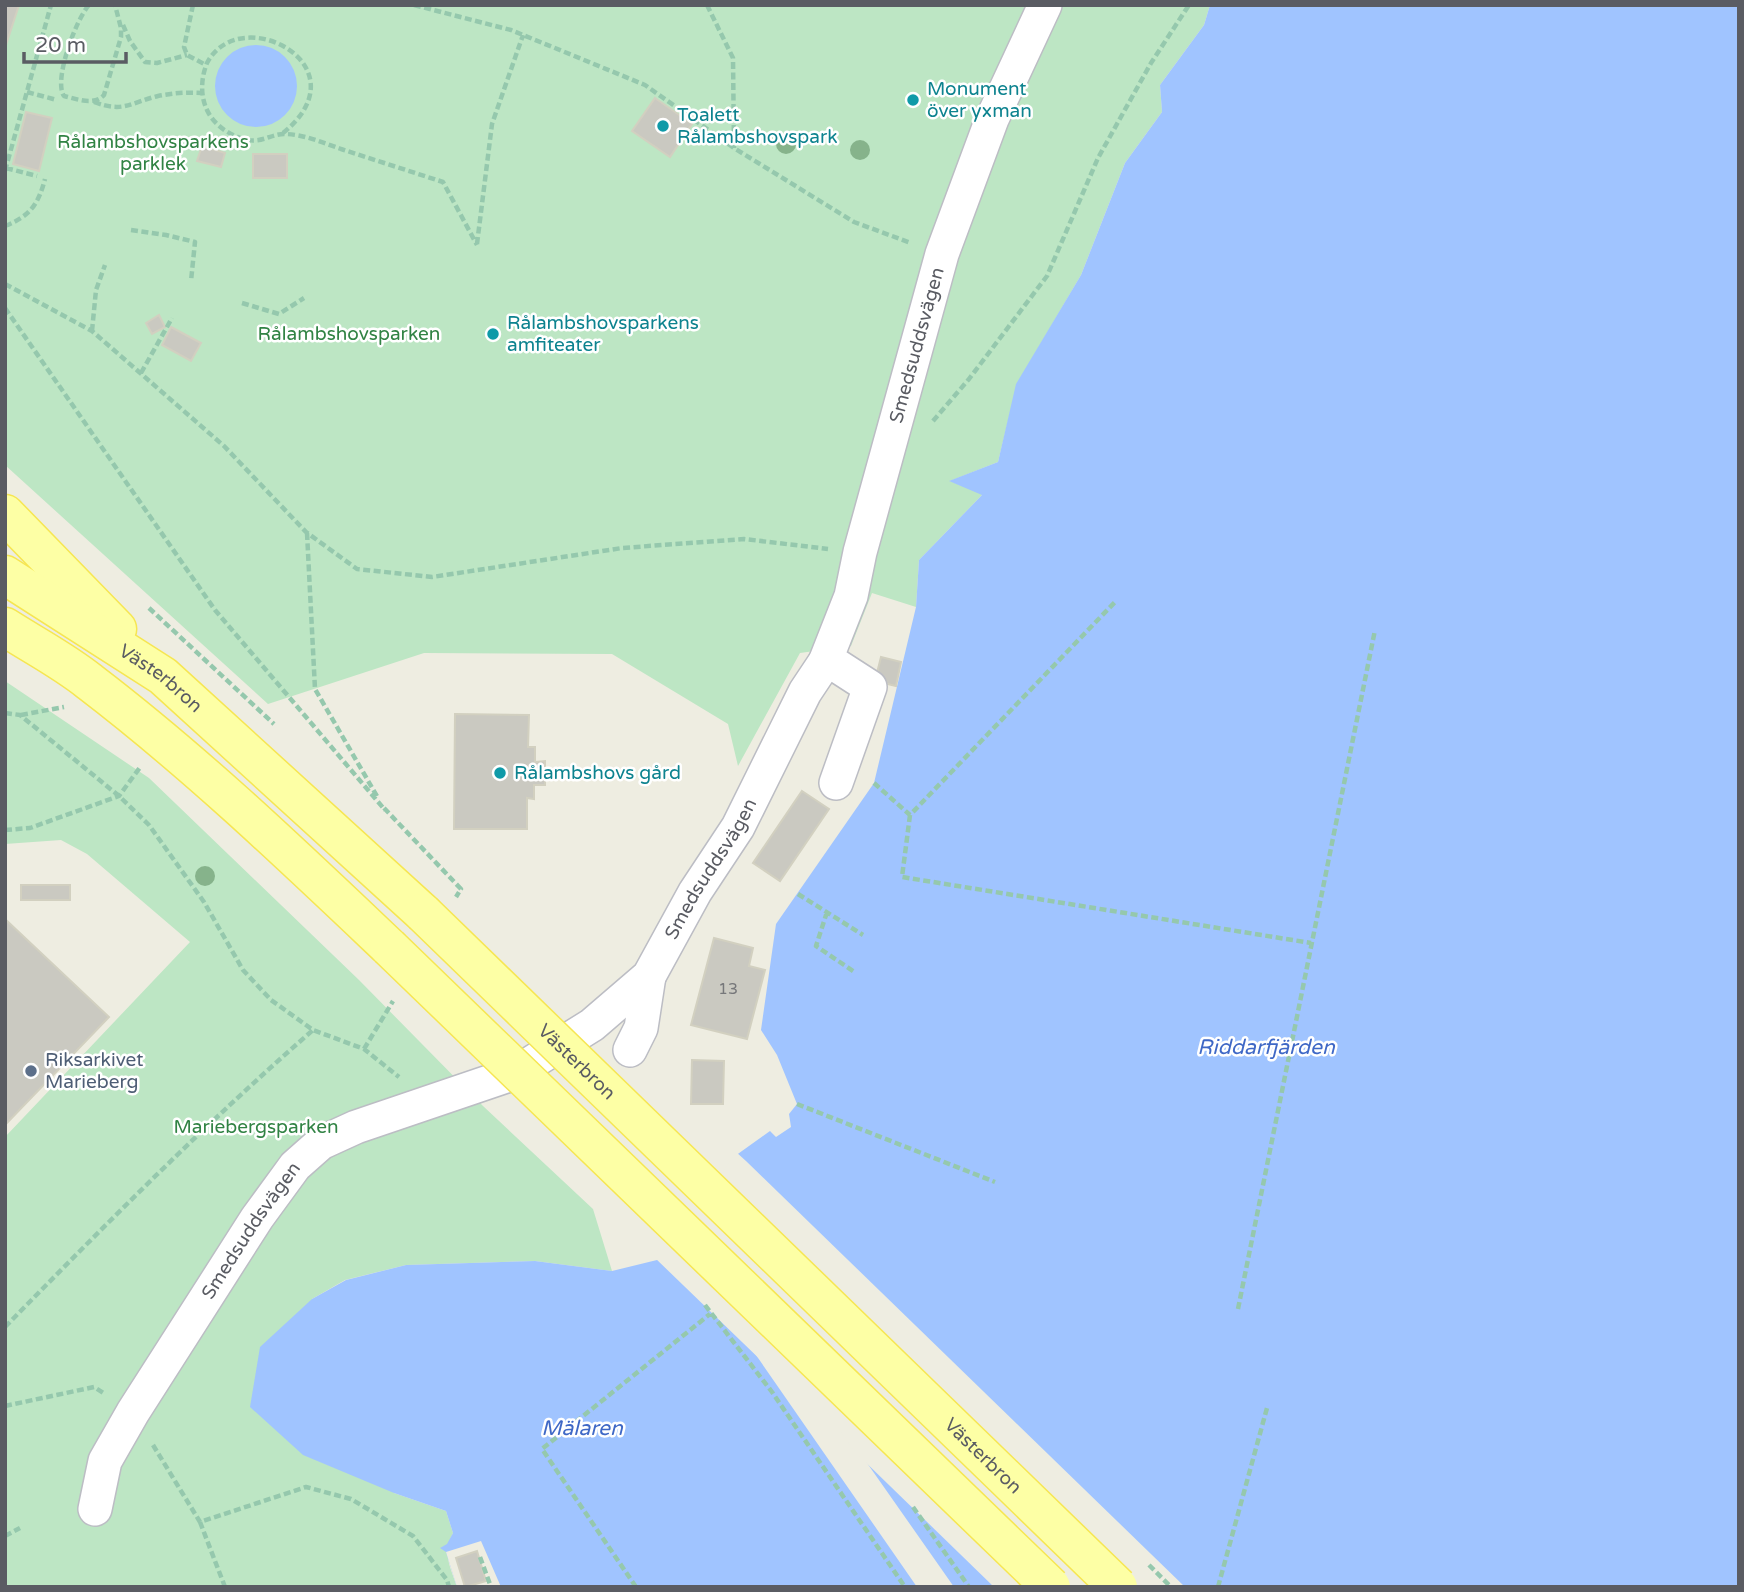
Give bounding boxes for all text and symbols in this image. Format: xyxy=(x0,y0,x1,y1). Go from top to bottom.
scale bar xyxy=(24,21,126,65)
text: 20 m xyxy=(35,33,86,58)
place label: Monument över yxman xyxy=(927,78,1032,122)
marker: Monument över yxman xyxy=(905,92,921,108)
place label: Toalett Rålambshovspark xyxy=(677,104,838,148)
marker: Toalett Rålambshovspark xyxy=(655,118,671,134)
park label: Rålambshovsparkens parklek xyxy=(57,131,249,175)
street label: Smedsuddsvägen xyxy=(885,265,949,425)
place label: Rålambshovsparkens amfiteater xyxy=(507,312,699,356)
park label: Rålambshovsparken xyxy=(258,323,440,345)
marker: Rålambshovsparkens amfiteater xyxy=(485,326,501,342)
street label: Västerbron xyxy=(115,640,207,717)
place label: Rålambshovs gård xyxy=(514,762,681,784)
marker: Rålambshovs gård xyxy=(492,765,508,781)
street label: Smedsuddsvägen xyxy=(660,795,761,943)
house number: 13 xyxy=(718,979,738,999)
street label: Västerbron xyxy=(533,1020,620,1104)
water label: Riddarfjärden xyxy=(1197,1035,1336,1060)
place label: Riksarkivet Marieberg xyxy=(45,1049,144,1093)
marker: Riksarkivet Marieberg xyxy=(23,1063,39,1079)
park label: Mariebergsparken xyxy=(173,1116,339,1138)
street label: Smedsuddsvägen xyxy=(197,1158,305,1303)
street label: Västerbron xyxy=(940,1414,1026,1498)
water label: Mälaren xyxy=(541,1416,624,1441)

